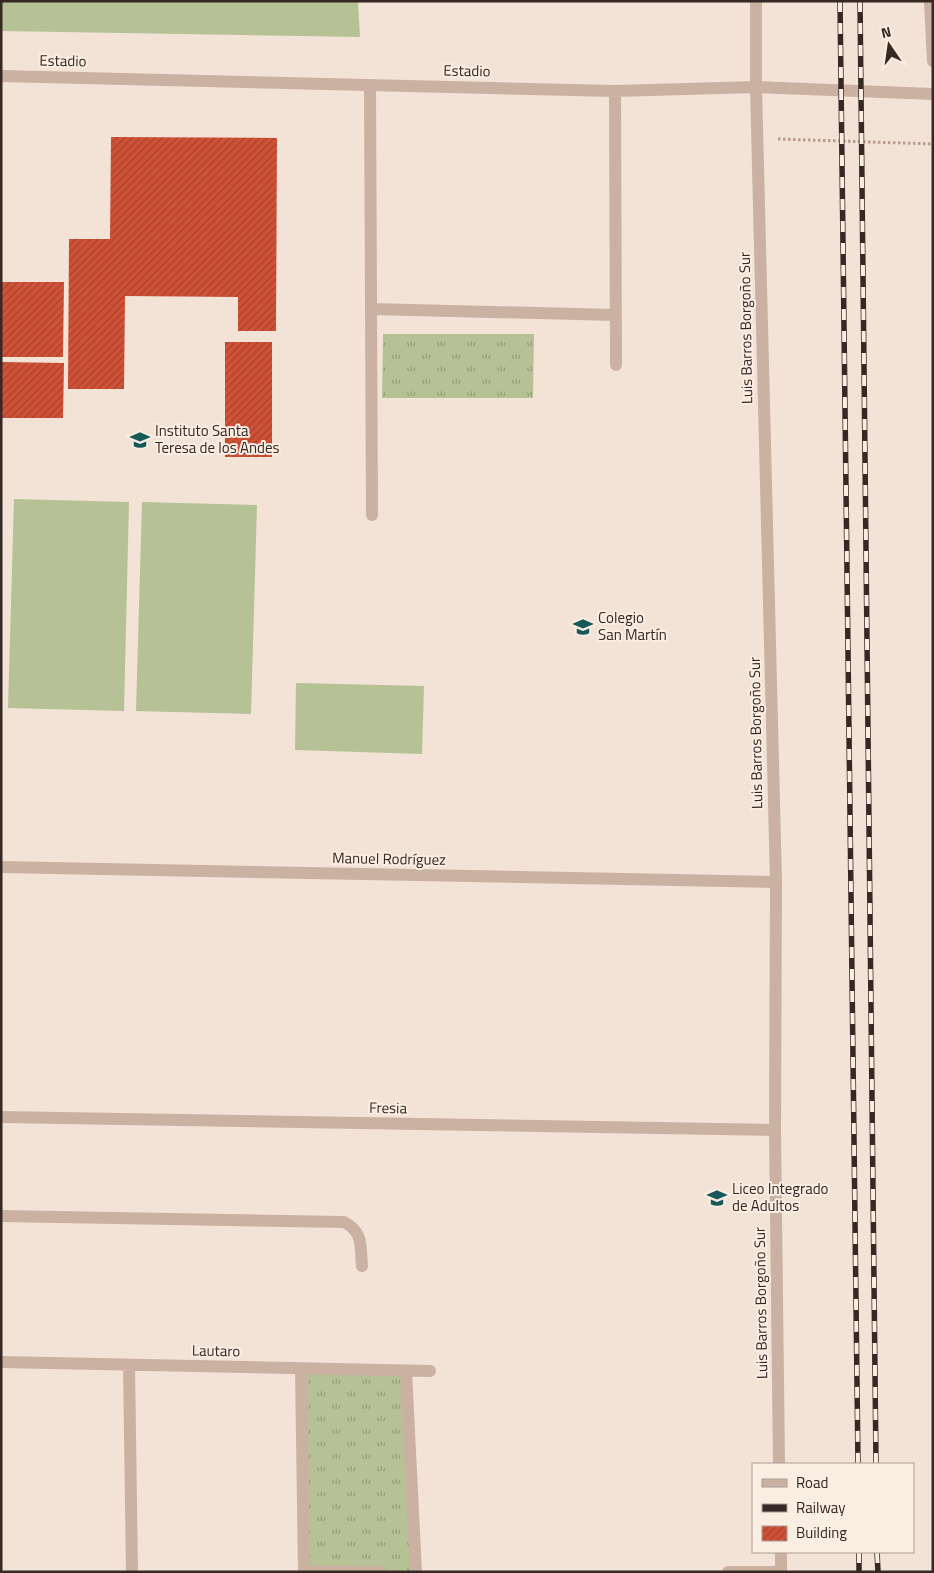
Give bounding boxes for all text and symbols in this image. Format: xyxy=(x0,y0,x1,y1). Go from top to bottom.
north arrow xyxy=(864,20,914,70)
text: N xyxy=(879,21,893,43)
street label: Estadio xyxy=(39,49,87,72)
street label: Estadio xyxy=(443,59,491,82)
street label: Luis Barros Borgoño Sur xyxy=(733,252,758,404)
place label: Instituto Santa Teresa de los Andes xyxy=(155,419,279,459)
school or university icon: Instituto Santa Teresa de los Andes xyxy=(129,429,151,451)
place label: Colegio San Martín xyxy=(598,606,667,646)
school or university icon: Colegio San Martín xyxy=(572,616,594,638)
street label: Luis Barros Borgoño Sur xyxy=(743,657,768,809)
street label: Manuel Rodríguez xyxy=(332,846,446,871)
street label: Fresia xyxy=(369,1096,408,1119)
place label: Liceo Integrado de Adultos xyxy=(732,1177,829,1217)
school or university icon: Liceo Integrado de Adultos xyxy=(706,1187,728,1209)
street label: Luis Barros Borgoño Sur xyxy=(748,1227,773,1379)
street label: Lautaro xyxy=(192,1339,240,1362)
legend xyxy=(752,1463,914,1553)
text: Road xyxy=(796,1471,828,1494)
text: Railway xyxy=(796,1496,846,1519)
text: Building xyxy=(796,1521,847,1544)

